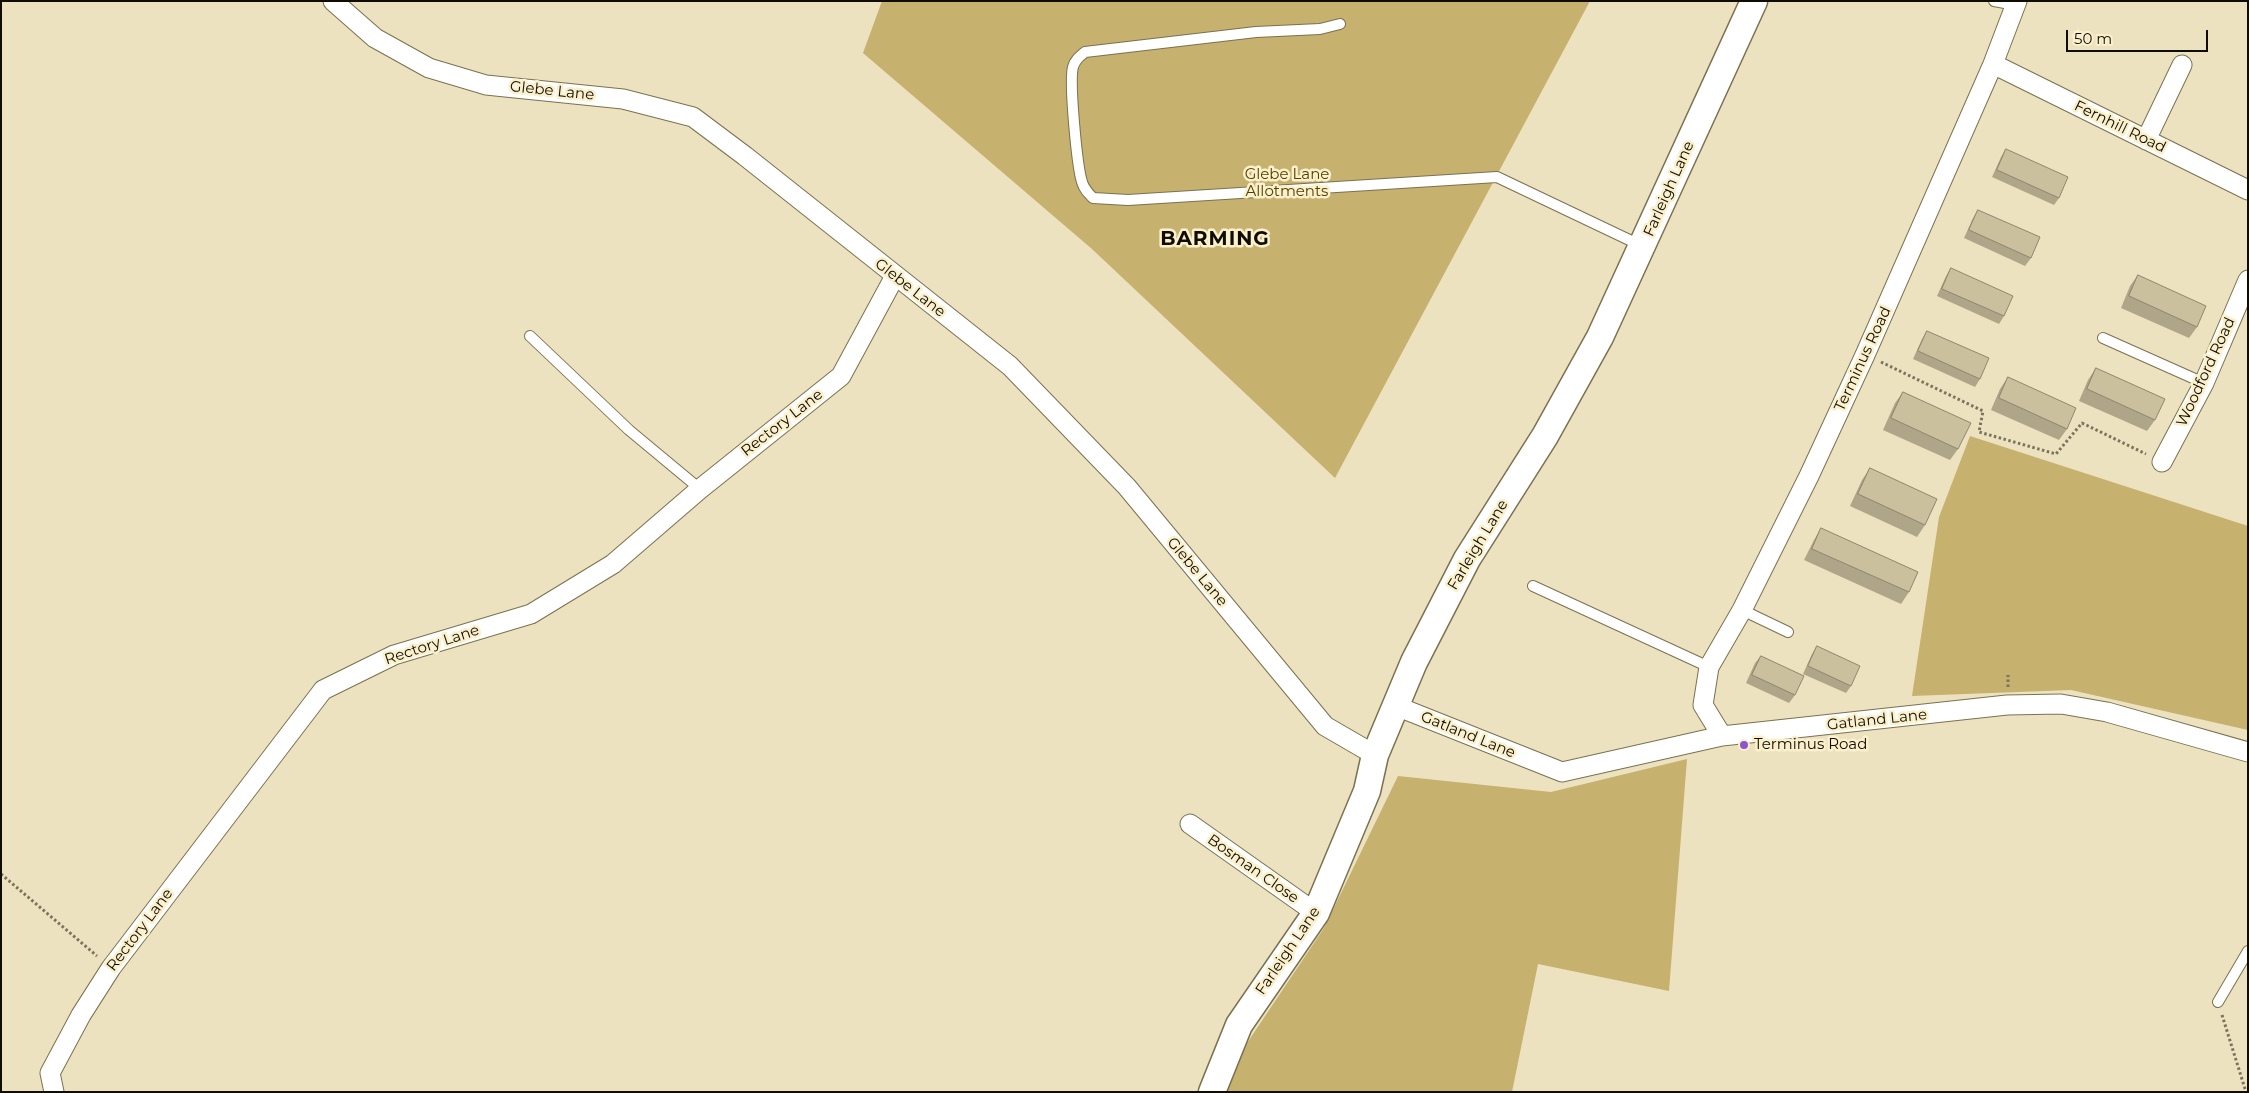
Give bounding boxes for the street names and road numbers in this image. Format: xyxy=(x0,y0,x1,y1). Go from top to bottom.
street label: Glebe Lane xyxy=(509,78,595,104)
street label: Fernhill Road xyxy=(2071,97,2169,157)
street label: Farleigh Lane xyxy=(1640,139,1698,239)
street label: Glebe Lane xyxy=(871,255,949,321)
street label: Terminus Road xyxy=(1831,304,1895,414)
street label: Woodford Road xyxy=(2173,315,2239,429)
street label: Rectory Lane xyxy=(738,386,826,460)
street label: Farleigh Lane xyxy=(1444,497,1512,593)
street label: Glebe Lane xyxy=(1163,534,1231,610)
street label: Rectory Lane xyxy=(382,621,482,669)
street label: Gatland Lane xyxy=(1826,706,1928,734)
street label: Gatland Lane xyxy=(1418,708,1518,762)
street label: Bosman Close xyxy=(1204,831,1302,907)
street label: Rectory Lane xyxy=(103,885,177,975)
street label: Farleigh Lane xyxy=(1252,904,1324,998)

